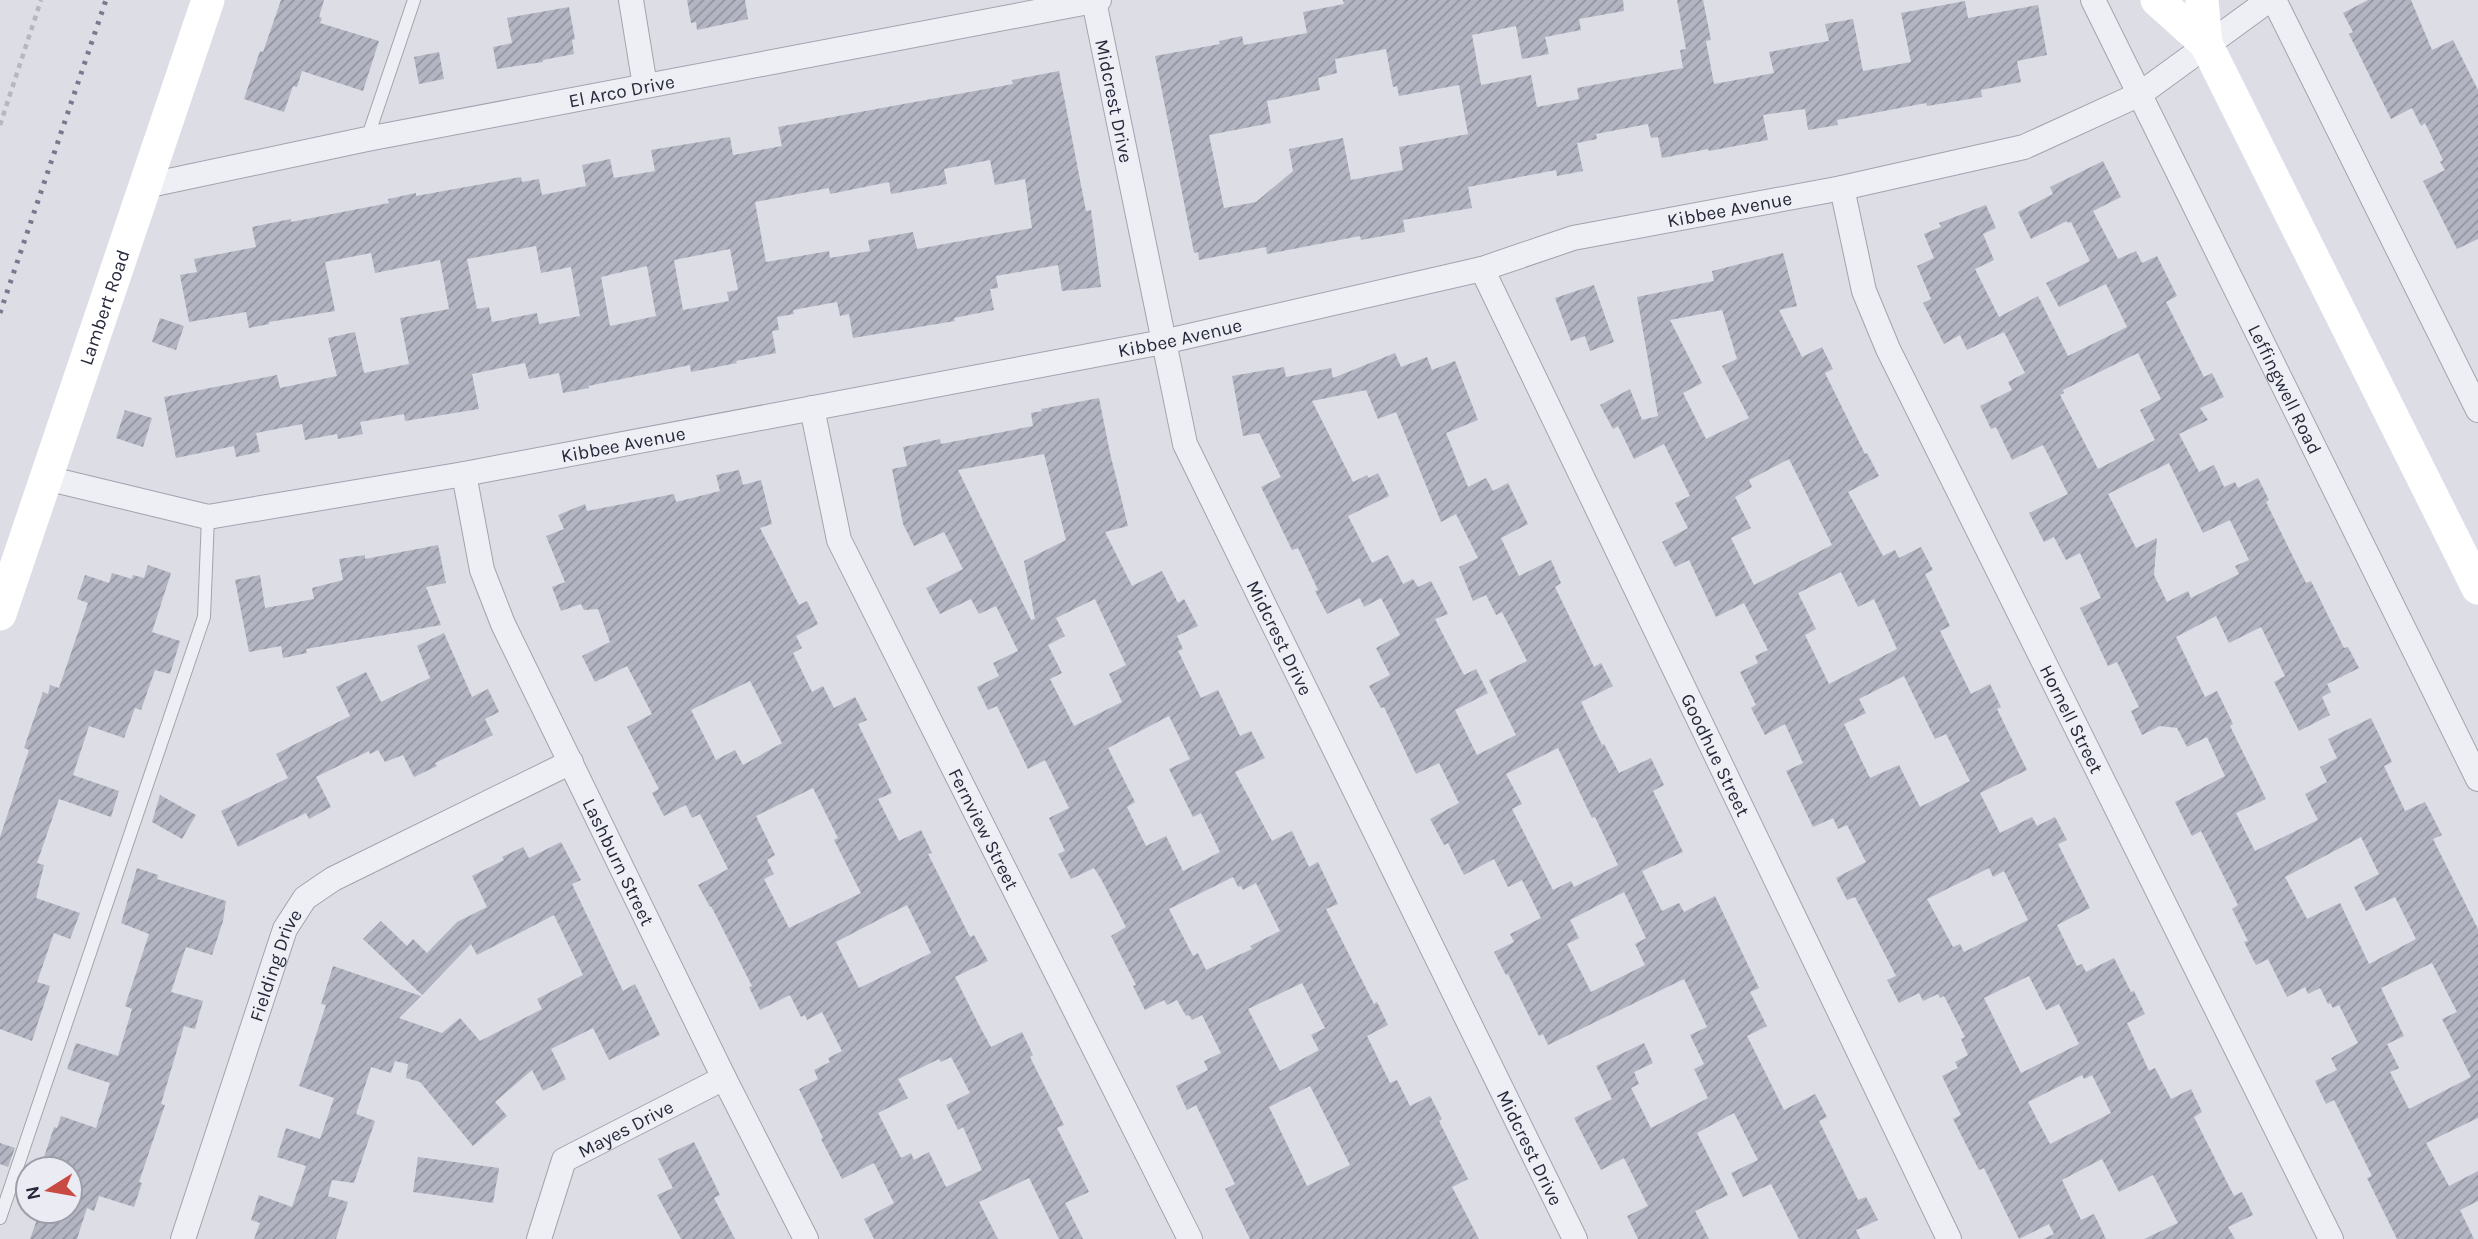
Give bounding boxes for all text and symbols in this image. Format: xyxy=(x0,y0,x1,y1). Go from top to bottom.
street label: Midcrest Drive xyxy=(1090,37,1137,165)
street label: El Arco Drive xyxy=(567,71,677,112)
street label: Kibbee Avenue xyxy=(1665,188,1794,232)
street label: Lambert Road xyxy=(75,247,135,368)
street label: Kibbee Avenue xyxy=(1116,314,1244,362)
street label: Leffingwell Road xyxy=(2243,321,2326,458)
street label: Kibbee Avenue xyxy=(559,422,687,467)
street label: Midcrest Drive xyxy=(1242,577,1317,699)
street label: Hornell Street xyxy=(2035,661,2107,777)
street label: Goodhue Street xyxy=(1676,690,1754,820)
street label: Fernview Street xyxy=(943,765,1023,894)
street label: Lashburn Street xyxy=(578,795,658,929)
street label: Fielding Drive xyxy=(245,905,307,1025)
street label: Midcrest Drive xyxy=(1492,1087,1567,1209)
street label: Mayes Drive xyxy=(575,1096,677,1163)
north arrow xyxy=(14,1155,84,1225)
text: N xyxy=(21,1184,45,1202)

